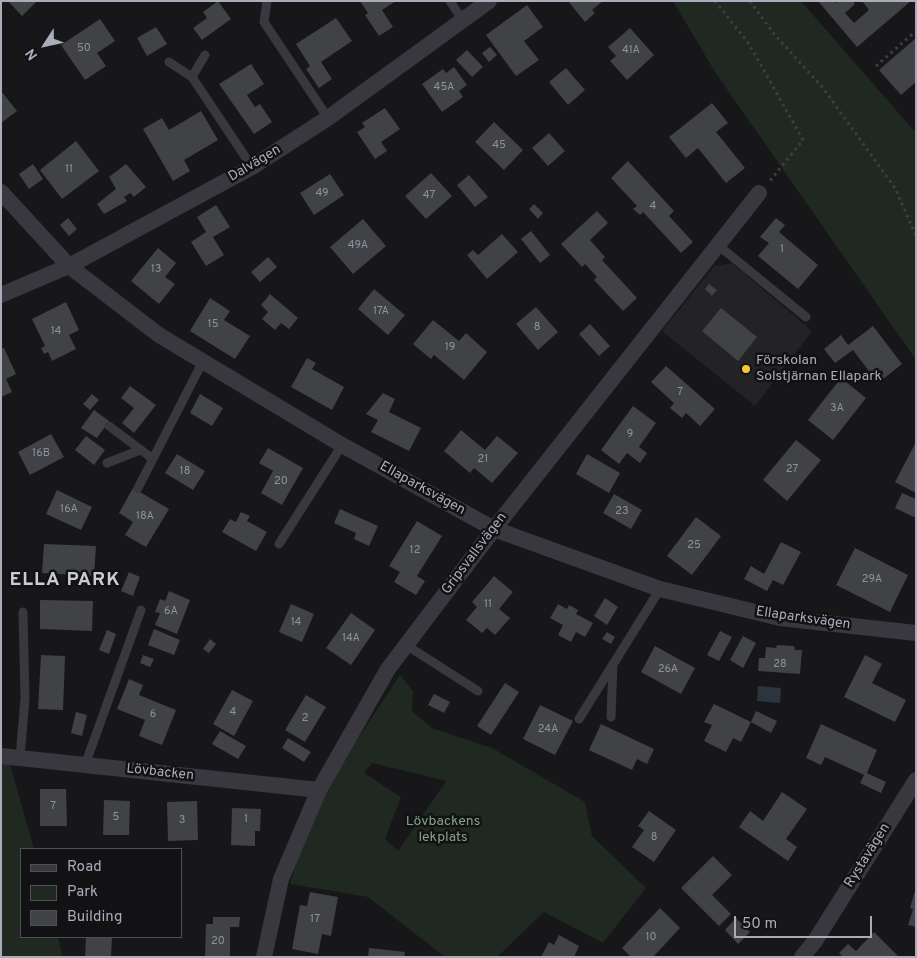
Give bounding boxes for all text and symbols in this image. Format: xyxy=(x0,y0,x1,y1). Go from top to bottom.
north arrow xyxy=(20,20,70,70)
house number: 50 xyxy=(77,42,91,56)
house number: 41A xyxy=(622,44,640,58)
text: N xyxy=(22,45,42,63)
house number: 45A xyxy=(434,81,454,95)
house number: 45 xyxy=(492,139,506,153)
street label: Dalvägen xyxy=(226,142,284,186)
house number: 11 xyxy=(65,163,73,177)
house number: 49 xyxy=(315,187,329,201)
house number: 47 xyxy=(423,189,435,203)
house number: 4 xyxy=(650,200,656,214)
house number: 49A xyxy=(348,239,368,253)
house number: 1 xyxy=(780,243,784,257)
house number: 13 xyxy=(151,263,161,277)
house number: 17A xyxy=(373,305,389,319)
house number: 15 xyxy=(208,318,218,332)
house number: 8 xyxy=(534,321,540,335)
house number: 14 xyxy=(51,325,61,339)
house number: 19 xyxy=(445,341,455,355)
place label: Förskolan Solstjärnan Ellapark xyxy=(756,353,882,386)
marker: Förskolan Solstjärnan Ellapark xyxy=(740,363,752,375)
house number: 7 xyxy=(677,386,683,400)
house number: 3A xyxy=(830,402,844,416)
house number: 9 xyxy=(627,428,633,442)
house number: 16B xyxy=(32,447,50,461)
house number: 21 xyxy=(478,453,488,467)
street label: Ellaparksvägen xyxy=(376,459,468,519)
house number: 27 xyxy=(786,463,798,477)
house number: 18 xyxy=(180,465,190,479)
house number: 20 xyxy=(274,475,288,489)
house number: 16A xyxy=(60,503,78,517)
house number: 23 xyxy=(615,505,629,519)
house number: 18A xyxy=(136,510,154,524)
street label: Gripsvallsvägen xyxy=(439,510,511,598)
house number: 25 xyxy=(687,539,701,553)
house number: 12 xyxy=(410,544,420,558)
district label: ELLA PARK xyxy=(8,570,122,592)
house number: 29A xyxy=(862,573,882,587)
house number: 11 xyxy=(484,598,492,612)
street label: Ellaparksvägen xyxy=(755,604,851,634)
house number: 6A xyxy=(164,605,178,619)
house number: 14 xyxy=(291,616,301,630)
house number: 14A xyxy=(342,632,360,646)
house number: 28 xyxy=(773,658,787,672)
house number: 26A xyxy=(658,663,678,677)
house number: 4 xyxy=(230,706,236,720)
house number: 6 xyxy=(150,708,156,722)
house number: 2 xyxy=(302,712,308,726)
house number: 24A xyxy=(538,723,558,737)
street label: Lövbacken xyxy=(125,761,195,785)
house number: 7 xyxy=(50,800,56,814)
house number: 5 xyxy=(113,811,119,825)
house number: 1 xyxy=(244,813,248,827)
house number: 3 xyxy=(179,814,185,828)
park label: Lövbackens lekplats xyxy=(406,814,480,846)
street label: Rystavägen xyxy=(842,821,894,891)
house number: 8 xyxy=(651,831,657,845)
legend xyxy=(20,848,182,938)
text: Road xyxy=(67,858,102,877)
text: Park xyxy=(67,883,98,902)
scale bar xyxy=(737,906,874,938)
text: Building xyxy=(67,908,122,927)
house number: 17 xyxy=(310,913,320,927)
text: 50 m xyxy=(742,915,777,934)
house number: 10 xyxy=(645,931,657,945)
house number: 20 xyxy=(211,935,225,949)

